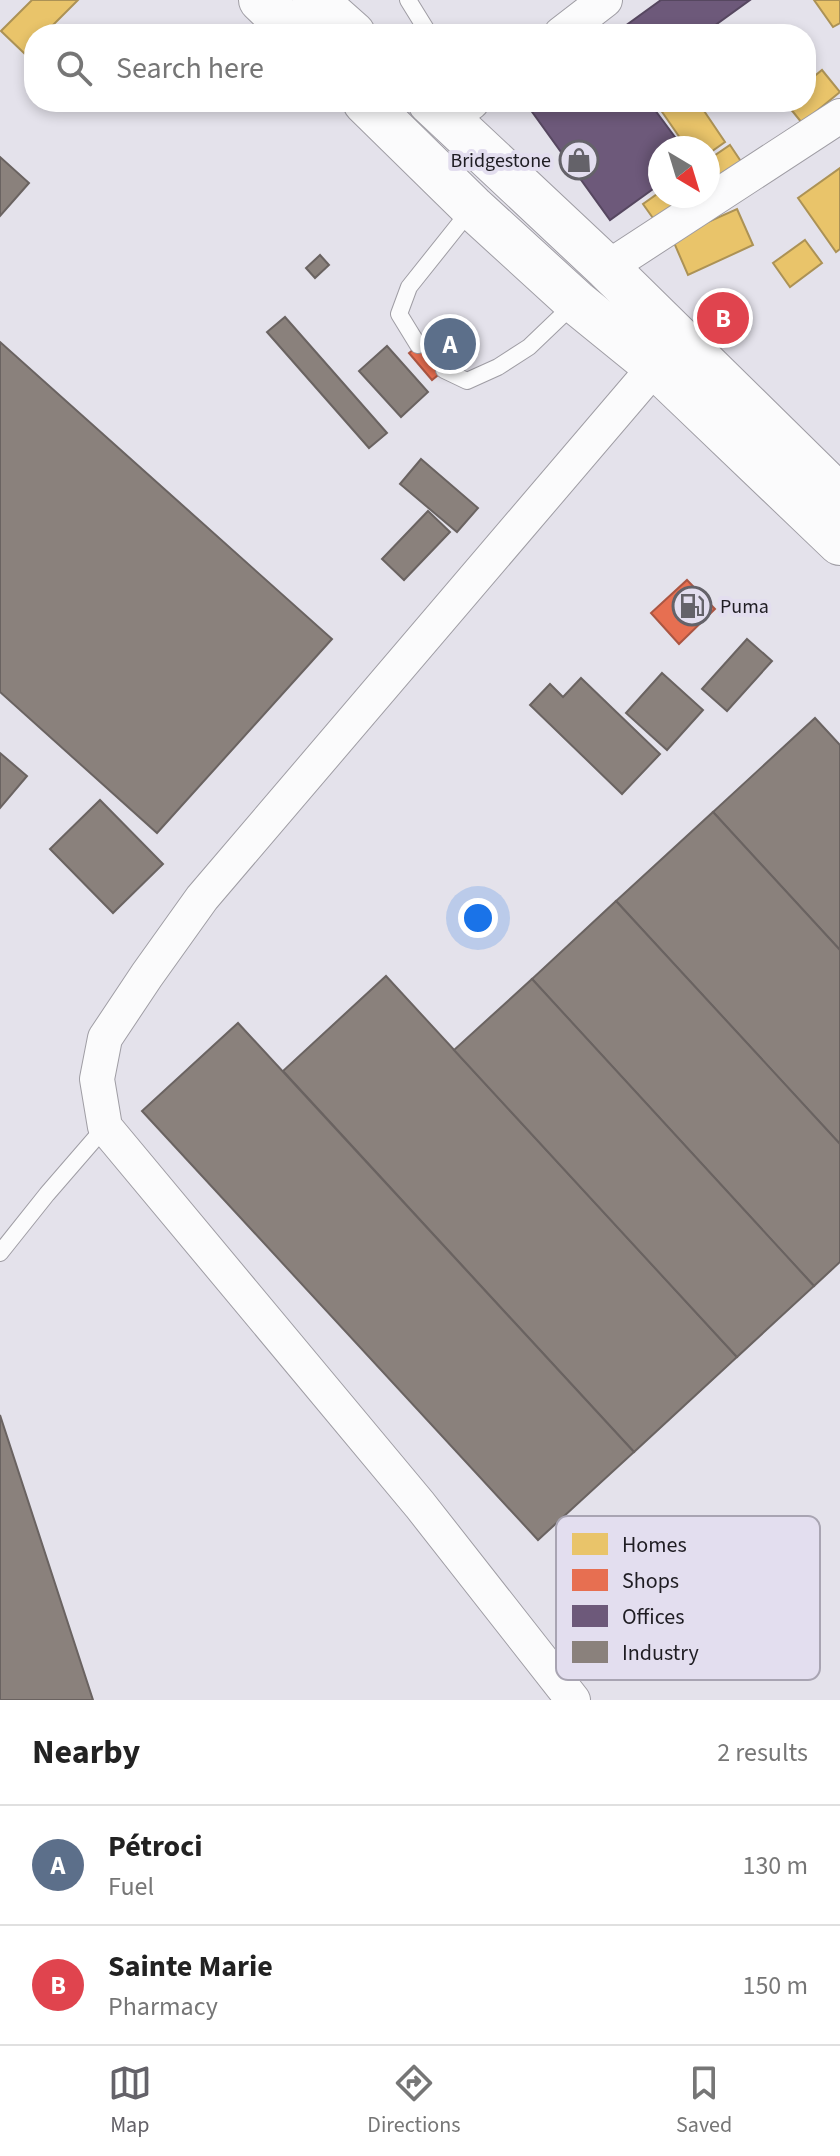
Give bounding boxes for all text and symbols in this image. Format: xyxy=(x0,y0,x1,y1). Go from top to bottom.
search box xyxy=(24,24,816,112)
icon: search xyxy=(52,46,96,90)
text: Search here xyxy=(116,47,264,90)
north arrow xyxy=(648,136,720,208)
shop icon: Bridgestone xyxy=(558,139,600,181)
place label: Bridgestone xyxy=(450,147,551,175)
pin: B xyxy=(697,288,749,348)
pin: A xyxy=(424,314,476,374)
fuel station icon: Puma xyxy=(671,585,713,627)
place label: Puma xyxy=(720,593,769,621)
your location xyxy=(458,898,498,938)
legend xyxy=(556,1516,820,1680)
text: Homes xyxy=(622,1529,687,1561)
text: Shops xyxy=(622,1565,679,1597)
text: Offices xyxy=(622,1601,684,1633)
text: Industry xyxy=(622,1637,699,1669)
text: Nearby xyxy=(32,1728,140,1777)
text: 2 results xyxy=(717,1734,808,1771)
text: Pétroci xyxy=(108,1825,203,1868)
text: A xyxy=(51,1847,65,1884)
text: 130 m xyxy=(742,1847,808,1884)
text: Fuel xyxy=(108,1868,154,1905)
text: Sainte Marie xyxy=(108,1945,273,1988)
text: B xyxy=(50,1967,66,2004)
text: 150 m xyxy=(742,1967,808,2004)
text: Pharmacy xyxy=(108,1988,218,2025)
tab: Map xyxy=(108,2061,152,2141)
tab: Directions xyxy=(367,2061,460,2141)
tab: Saved xyxy=(676,2061,732,2141)

